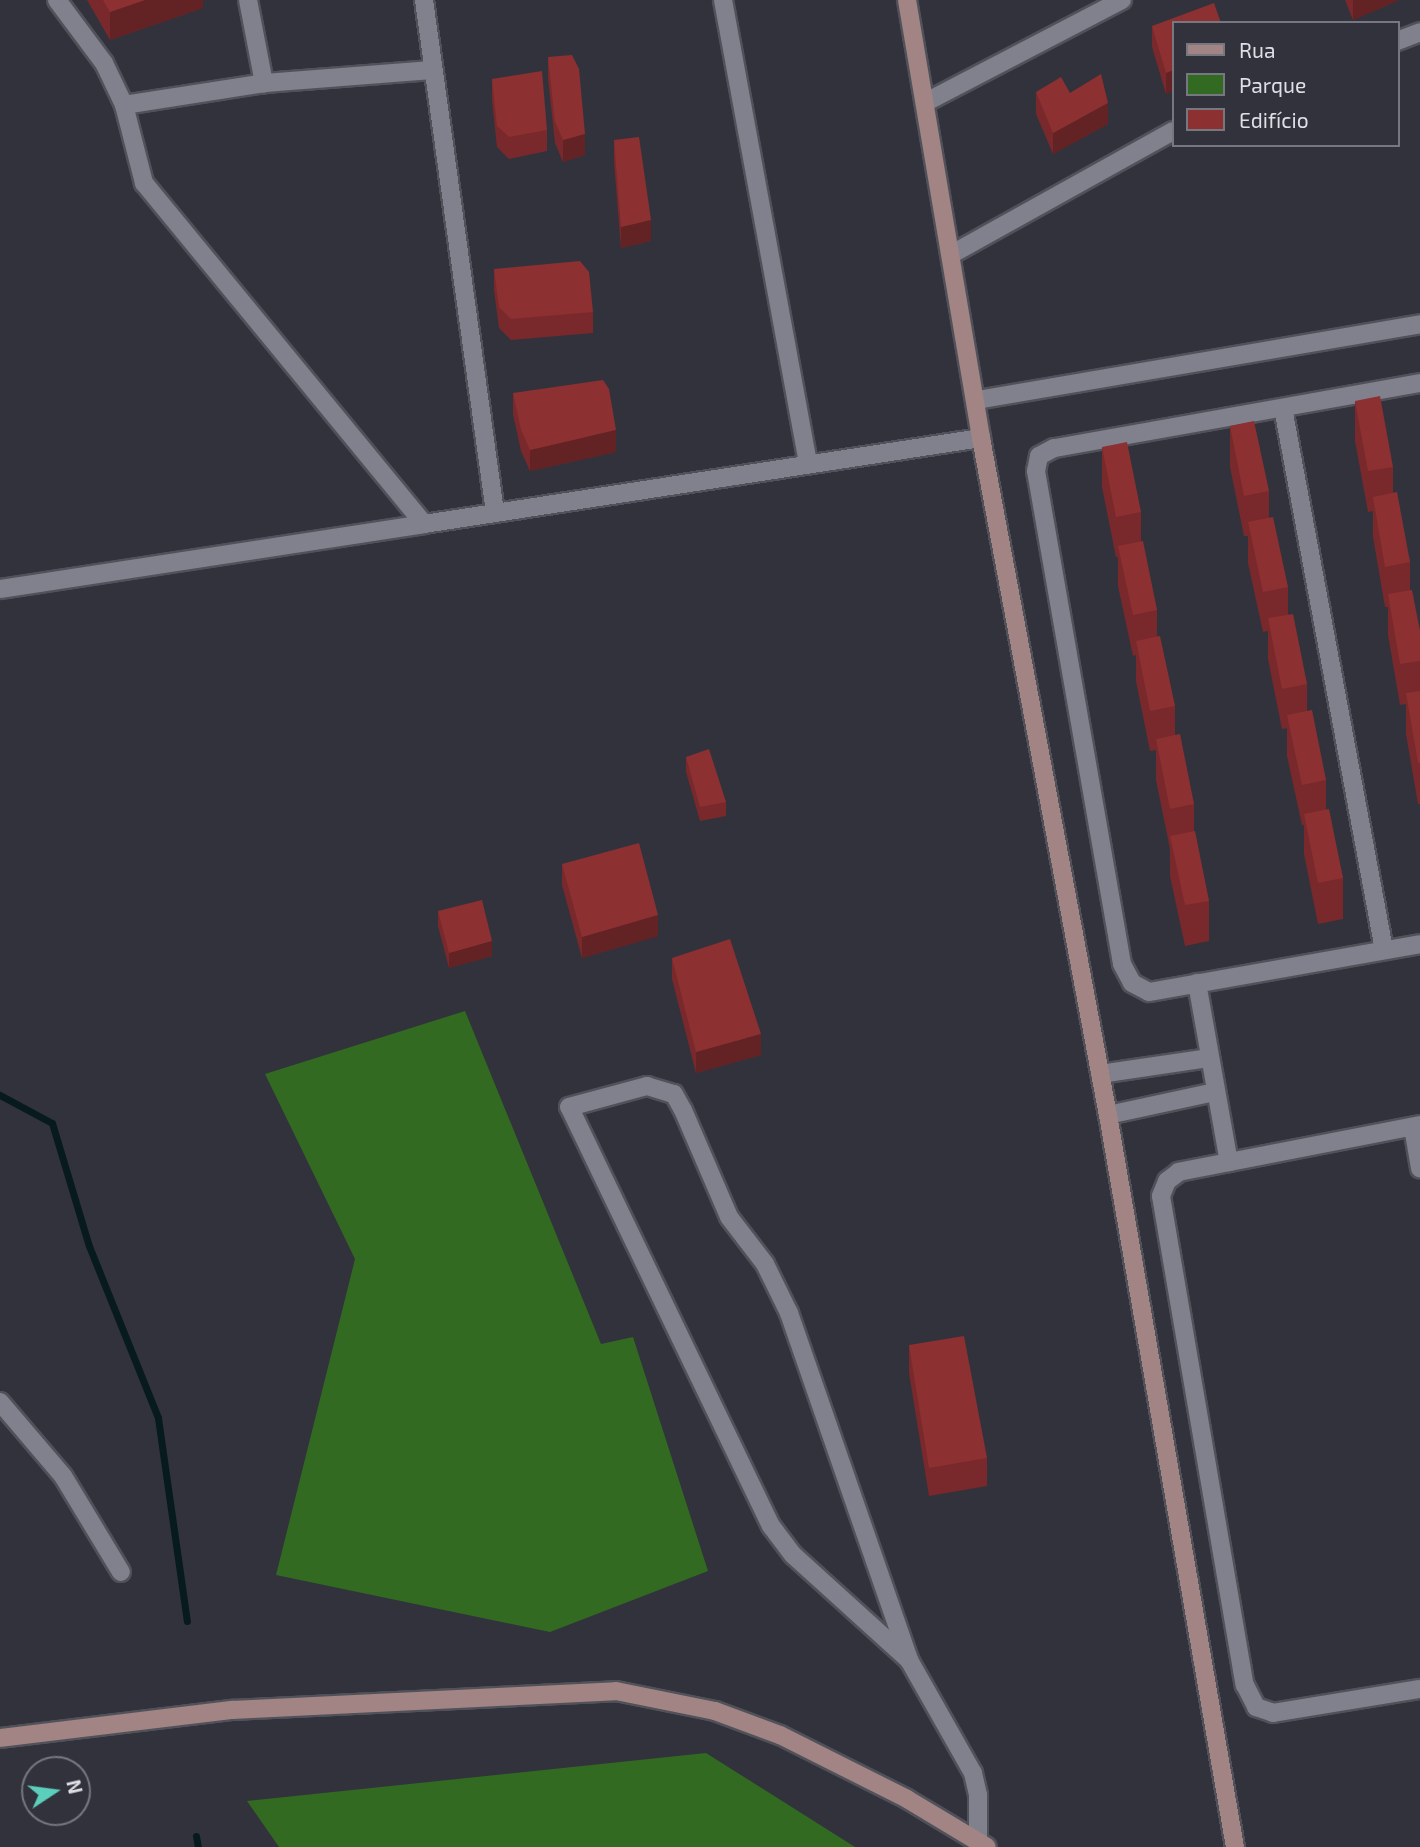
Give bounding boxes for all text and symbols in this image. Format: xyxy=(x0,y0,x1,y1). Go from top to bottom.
legend xyxy=(1172,21,1399,147)
text: Rua xyxy=(1239,37,1275,62)
text: Parque xyxy=(1239,72,1306,97)
text: Edifício xyxy=(1239,107,1309,132)
north arrow xyxy=(21,1756,91,1826)
text: N xyxy=(62,1777,88,1796)

